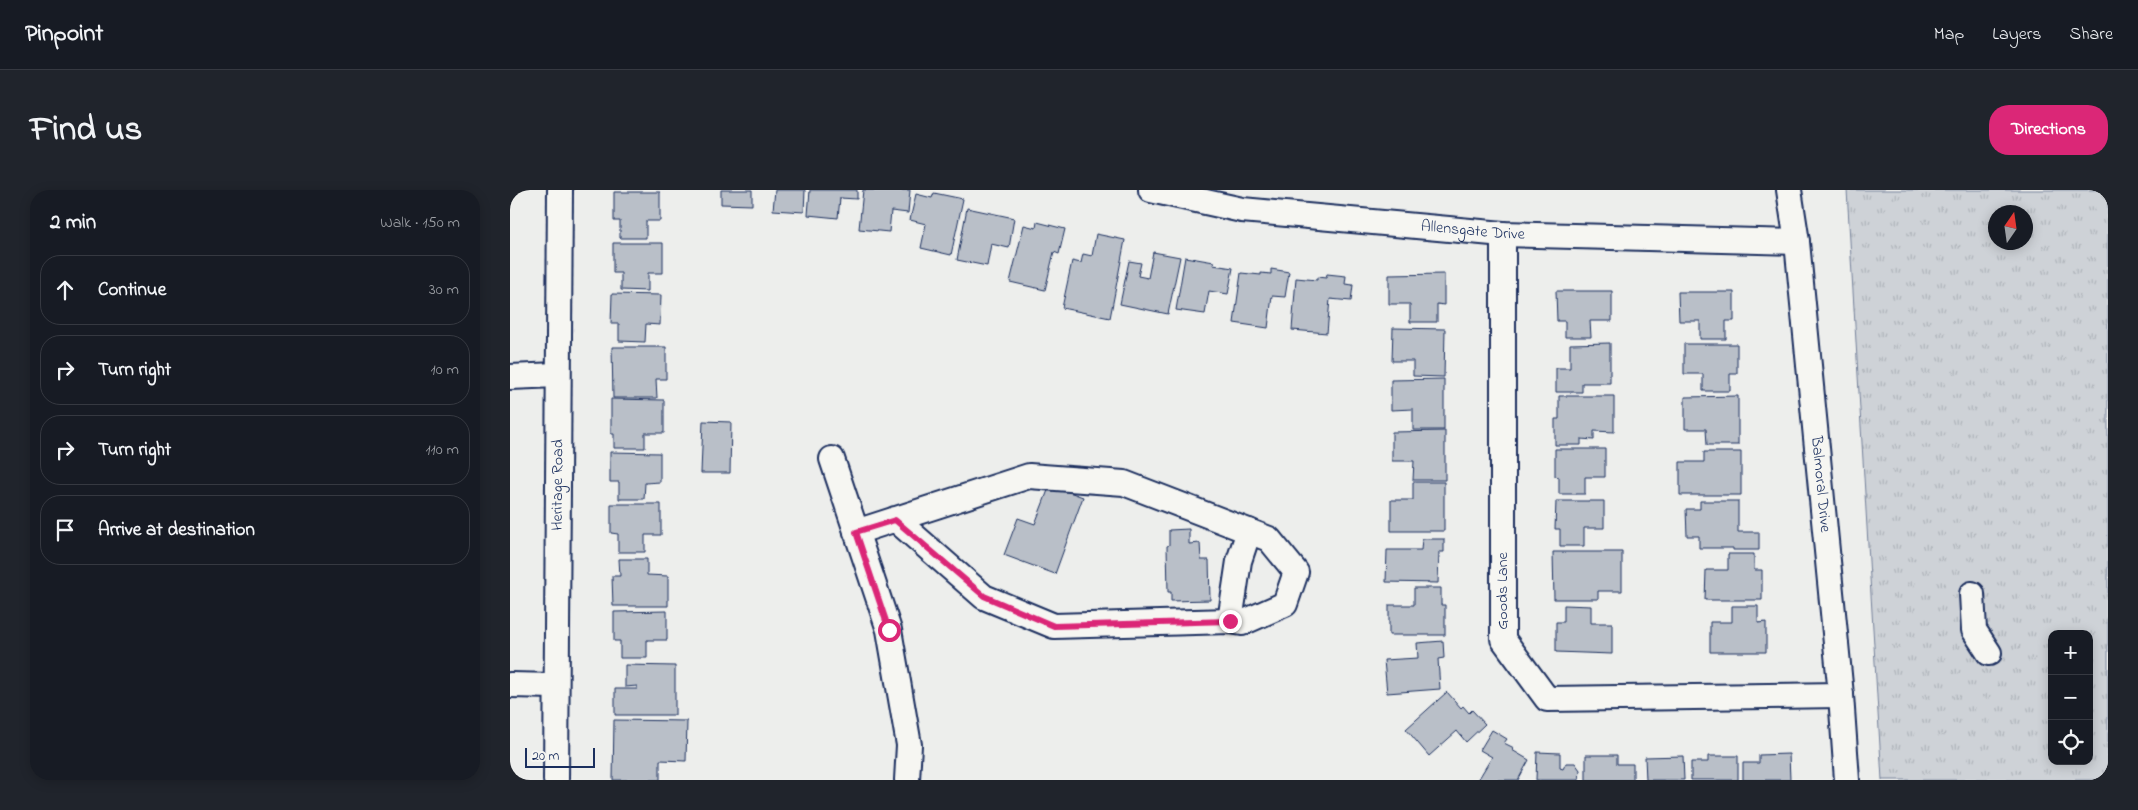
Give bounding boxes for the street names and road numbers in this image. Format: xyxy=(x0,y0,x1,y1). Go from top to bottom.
street label: Allensgate Drive xyxy=(1420,215,1526,247)
street label: Balmoral Drive xyxy=(1804,434,1837,534)
street label: Heritage Road xyxy=(546,439,570,531)
street label: Goods Lane xyxy=(1491,551,1515,630)

